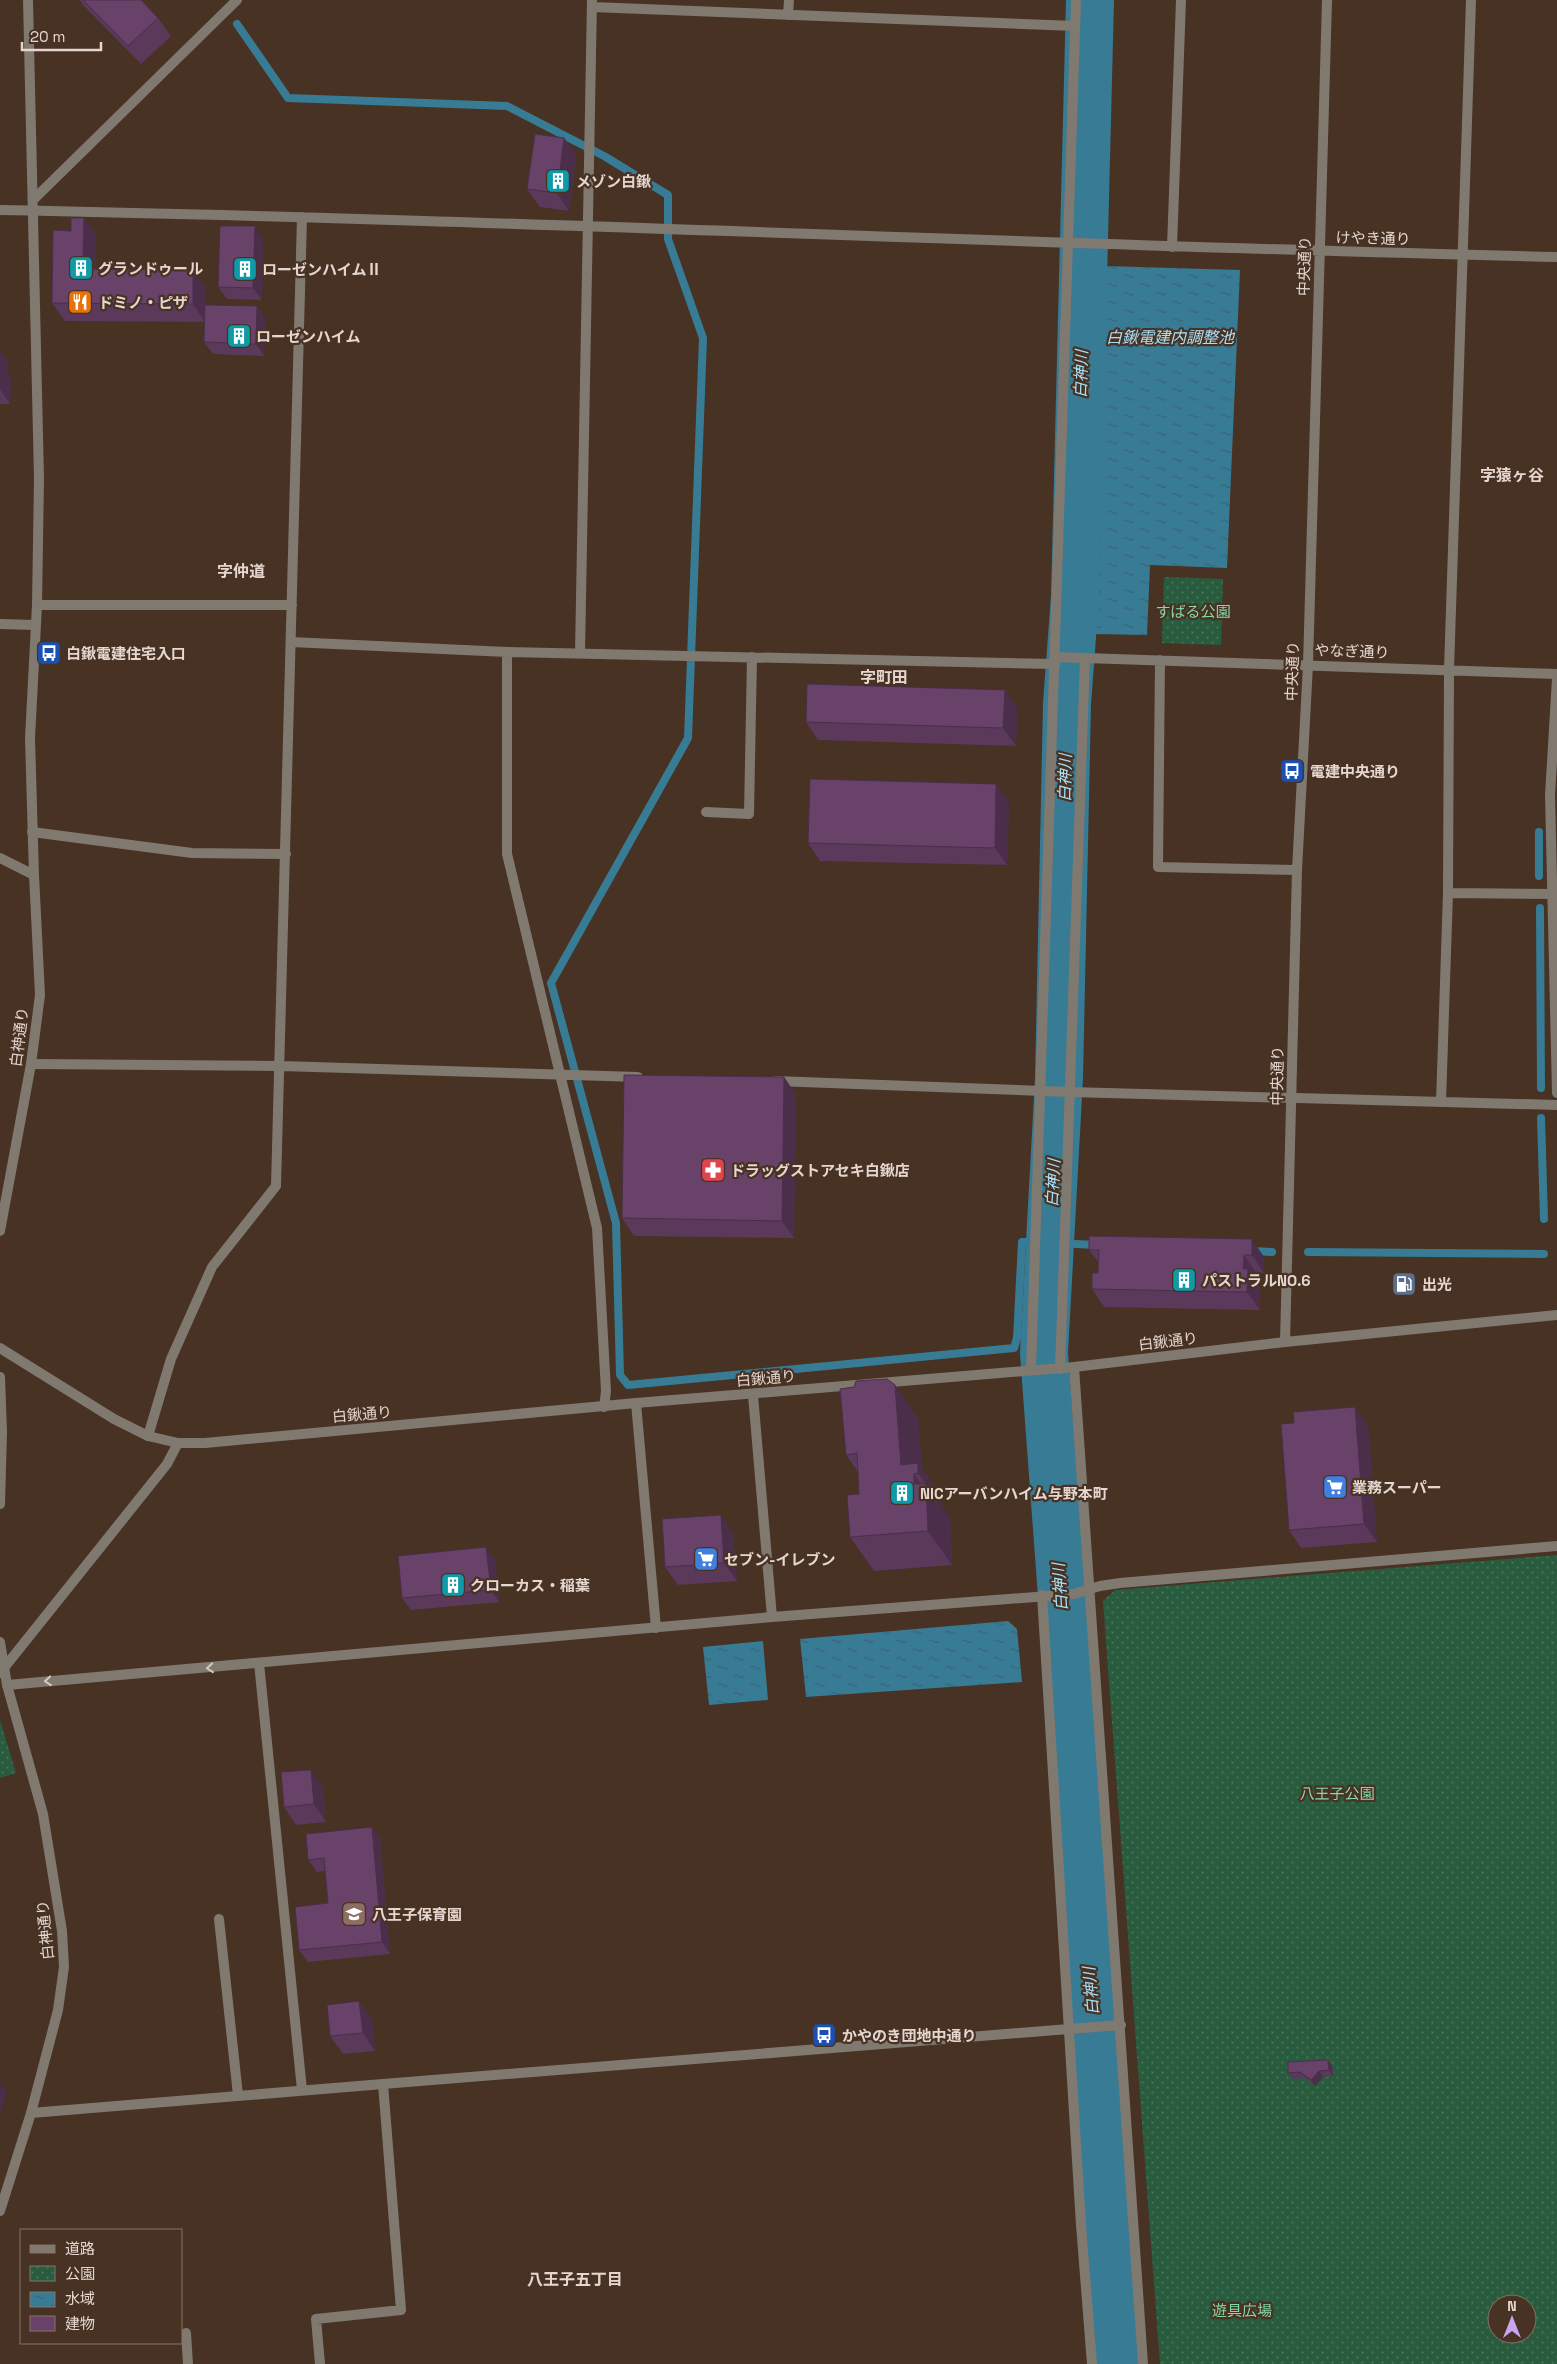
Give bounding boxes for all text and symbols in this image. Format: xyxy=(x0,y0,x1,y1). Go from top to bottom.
scale bar xyxy=(22,20,101,52)
text: 20 m xyxy=(30,27,65,46)
building icon: メゾン白鍬 xyxy=(545,168,571,194)
place label: メゾン白鍬 xyxy=(576,172,651,191)
street label: けやき通り xyxy=(1335,228,1411,248)
street label: 中央通り xyxy=(1293,236,1315,296)
building icon: グランドゥール xyxy=(68,255,94,281)
building icon: ローゼンハイムⅡ xyxy=(232,256,258,282)
place label: グランドゥール xyxy=(98,259,203,278)
place label: ローゼンハイムⅡ xyxy=(262,260,381,279)
restaurant icon: ドミノ・ピザ xyxy=(67,289,93,315)
place label: ドミノ・ピザ xyxy=(98,293,188,312)
building icon: ローゼンハイム xyxy=(226,323,252,349)
place label: ローゼンハイム xyxy=(256,327,360,346)
water label: 白鍬電建内調整池 xyxy=(1106,327,1236,348)
water label: 白神川 xyxy=(1070,348,1092,398)
district label: 字猿ヶ谷 xyxy=(1480,465,1544,486)
district label: 字仲道 xyxy=(217,561,265,582)
park label: すばる公園 xyxy=(1155,602,1231,621)
bus stop icon: 白鍬電建住宅入口 xyxy=(36,640,62,666)
street label: やなぎ通り xyxy=(1314,640,1390,662)
street label: 中央通り xyxy=(1281,641,1303,701)
place label: 白鍬電建住宅入口 xyxy=(66,644,186,663)
district label: 字町田 xyxy=(860,667,908,688)
water label: 白神川 xyxy=(1054,752,1076,802)
bus stop icon: 電建中央通り xyxy=(1279,758,1305,784)
place label: 電建中央通り xyxy=(1310,762,1400,781)
street label: 白神通り xyxy=(6,1006,32,1068)
street label: 中央通り xyxy=(1267,1046,1287,1106)
water label: 白神川 xyxy=(1041,1156,1065,1208)
pharmacy icon: ドラッグストアセキ白鍬店 xyxy=(700,1157,726,1183)
place label: ドラッグストアセキ白鍬店 xyxy=(730,1161,910,1180)
building icon: パストラルNO.6 xyxy=(1171,1267,1197,1293)
place label: パストラルNO.6 xyxy=(1202,1271,1311,1290)
fuel station icon: 出光 xyxy=(1391,1271,1417,1297)
place label: 出光 xyxy=(1422,1275,1452,1294)
street label: 白鍬通り xyxy=(1137,1328,1199,1354)
street label: 白鍬通り xyxy=(735,1366,797,1390)
street label: 白鍬通り xyxy=(331,1402,393,1426)
supermarket icon: 業務スーパー xyxy=(1322,1474,1348,1500)
place label: 業務スーパー xyxy=(1352,1478,1442,1497)
building icon: NICアーバンハイム与野本町 xyxy=(889,1480,915,1506)
place label: NICアーバンハイム与野本町 xyxy=(920,1484,1108,1503)
supermarket icon: セブン-イレブン xyxy=(693,1546,719,1572)
place label: セブン-イレブン xyxy=(724,1550,835,1569)
water label: 白神川 xyxy=(1048,1560,1072,1612)
building icon: クローカス・稲葉 xyxy=(440,1572,466,1598)
place label: クローカス・稲葉 xyxy=(470,1576,590,1595)
one-way arrow xyxy=(206,1662,214,1673)
one-way arrow xyxy=(44,1675,52,1686)
park label: 八王子公園 xyxy=(1299,1784,1375,1803)
street label: 白神通り xyxy=(32,1899,58,1961)
school or university icon: 八王子保育園 xyxy=(341,1901,367,1927)
place label: 八王子保育園 xyxy=(372,1905,462,1924)
water label: 白神川 xyxy=(1078,1964,1104,2016)
bus stop icon: かやのき団地中通り xyxy=(811,2022,837,2048)
place label: かやのき団地中通り xyxy=(842,2026,977,2045)
legend xyxy=(20,2229,182,2344)
text: 道路 xyxy=(65,2239,95,2258)
text: 公園 xyxy=(65,2264,95,2283)
district label: 八王子五丁目 xyxy=(527,2269,623,2290)
text: 水域 xyxy=(65,2289,95,2308)
north arrow xyxy=(1487,2294,1537,2344)
text: N xyxy=(1507,2297,1517,2315)
park label: 遊具広場 xyxy=(1212,2301,1272,2320)
text: 建物 xyxy=(65,2314,95,2333)

